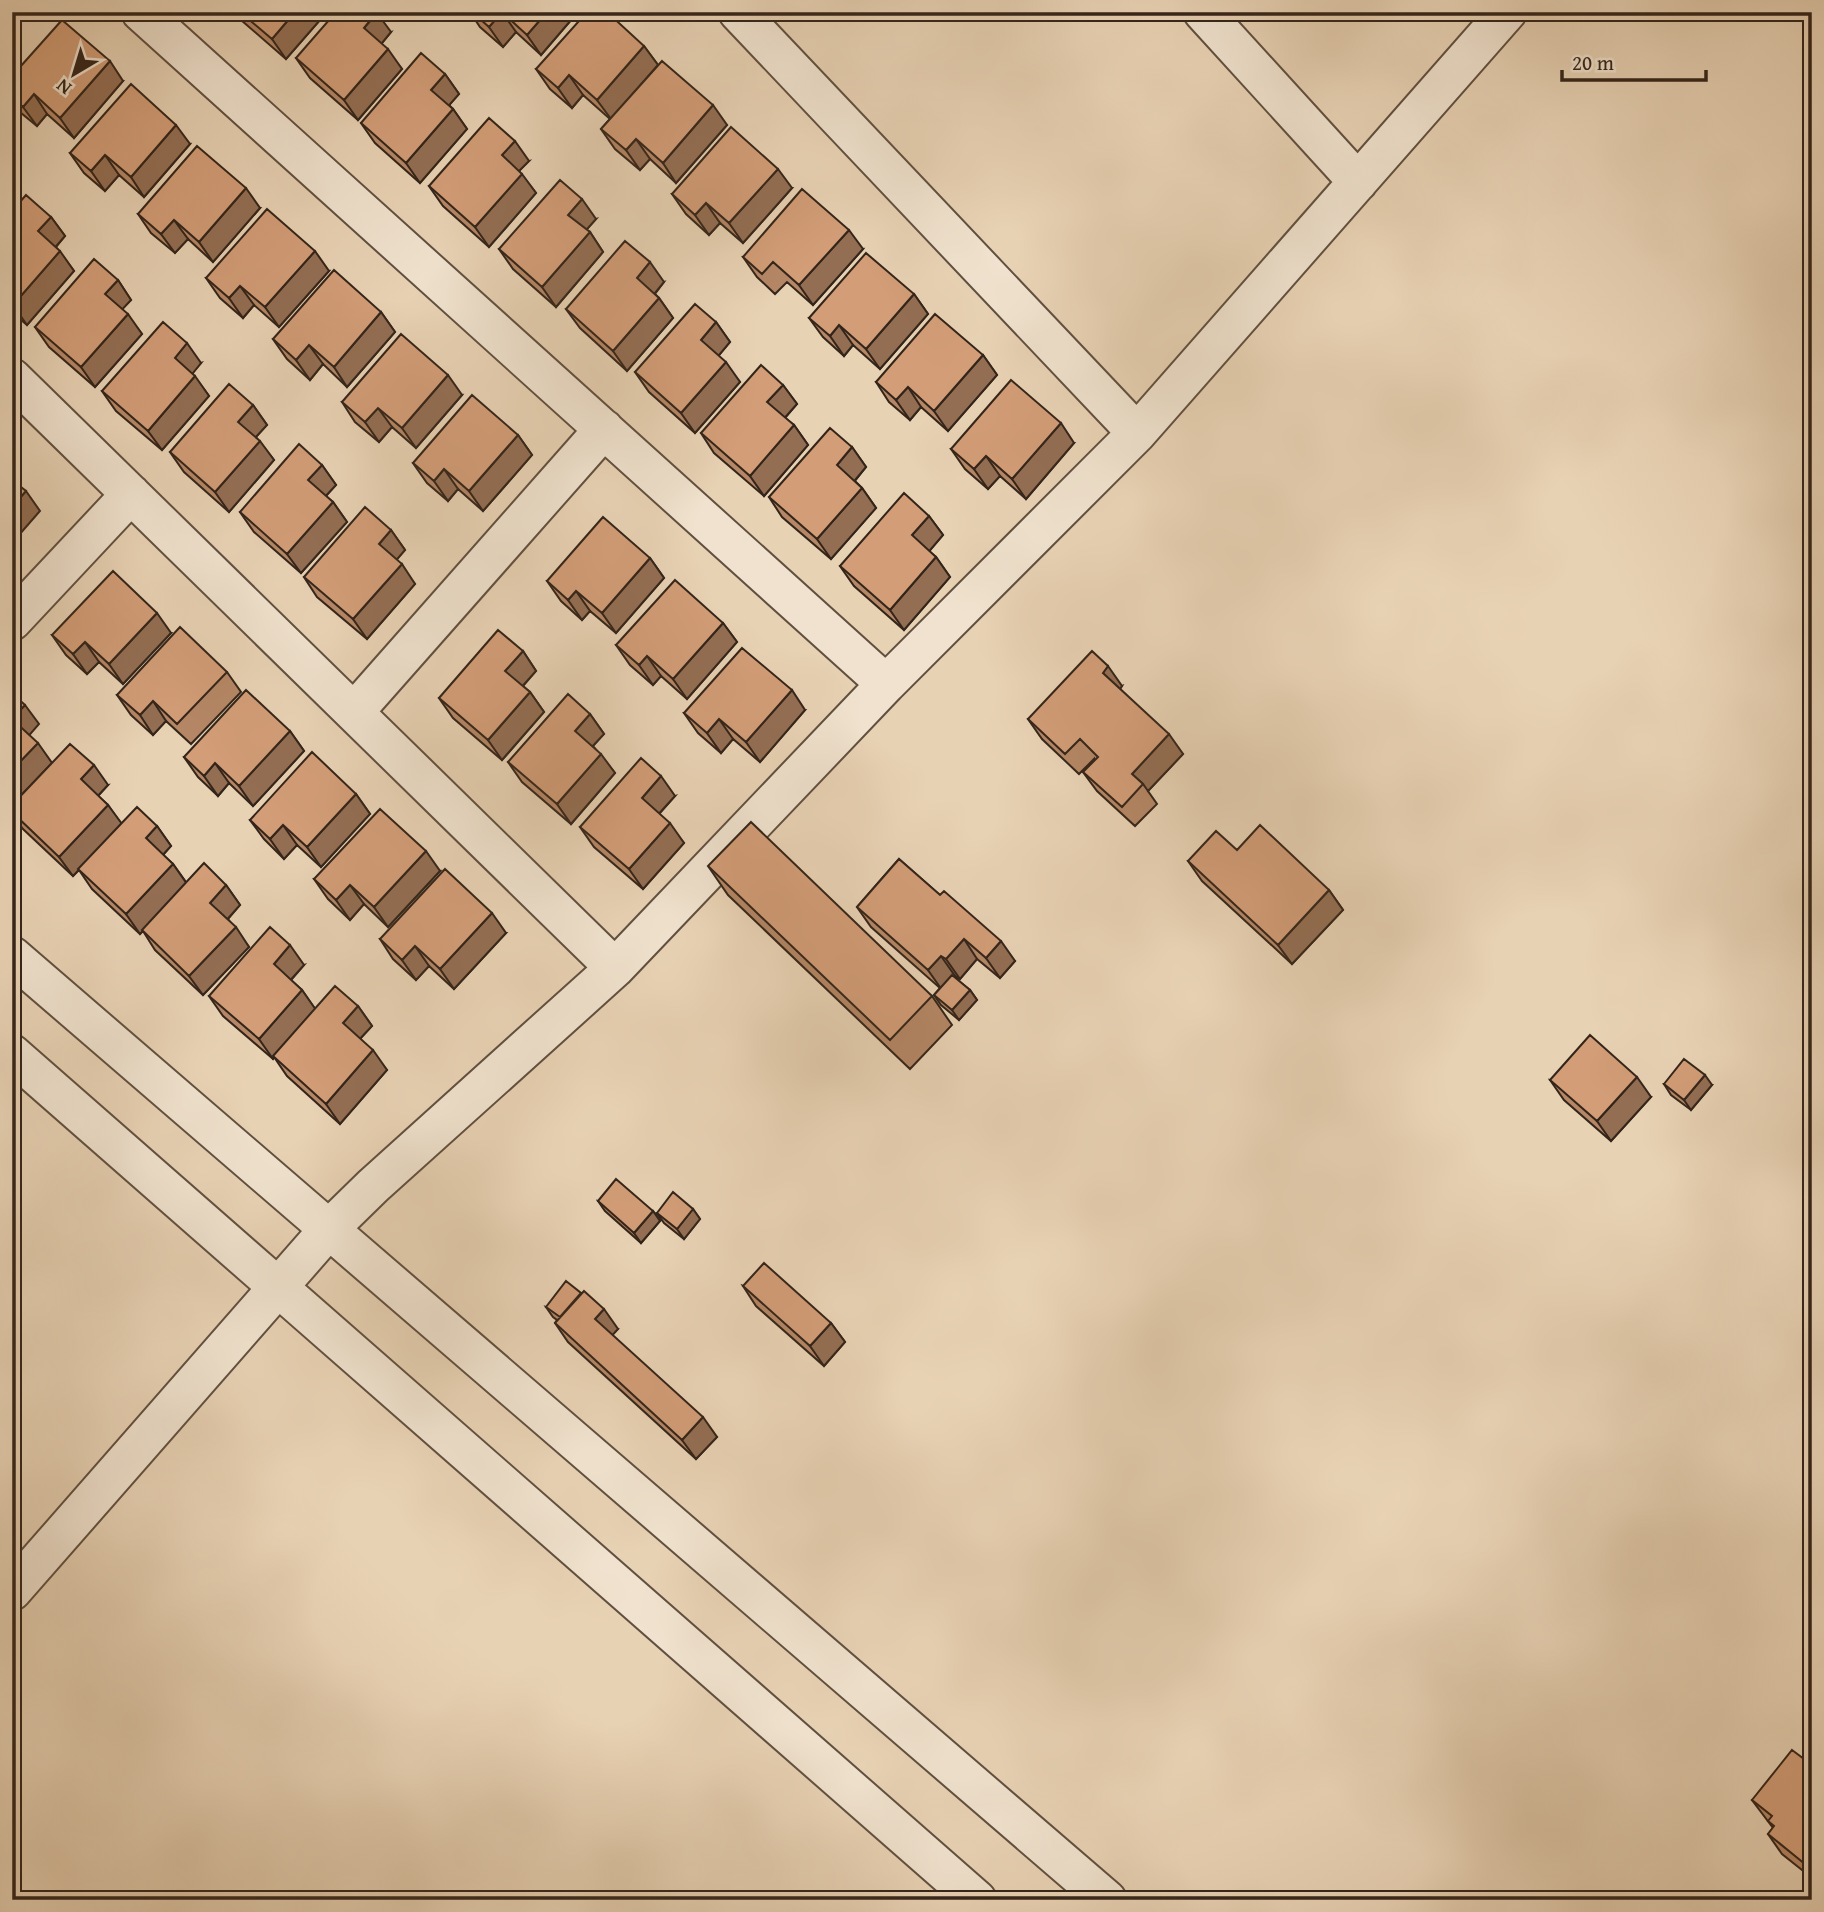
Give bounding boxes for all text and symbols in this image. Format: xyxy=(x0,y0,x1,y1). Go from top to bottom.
north arrow xyxy=(38,38,108,108)
scale bar xyxy=(1562,38,1705,82)
text: 20 m xyxy=(1572,47,1614,78)
text: N xyxy=(50,72,77,102)

